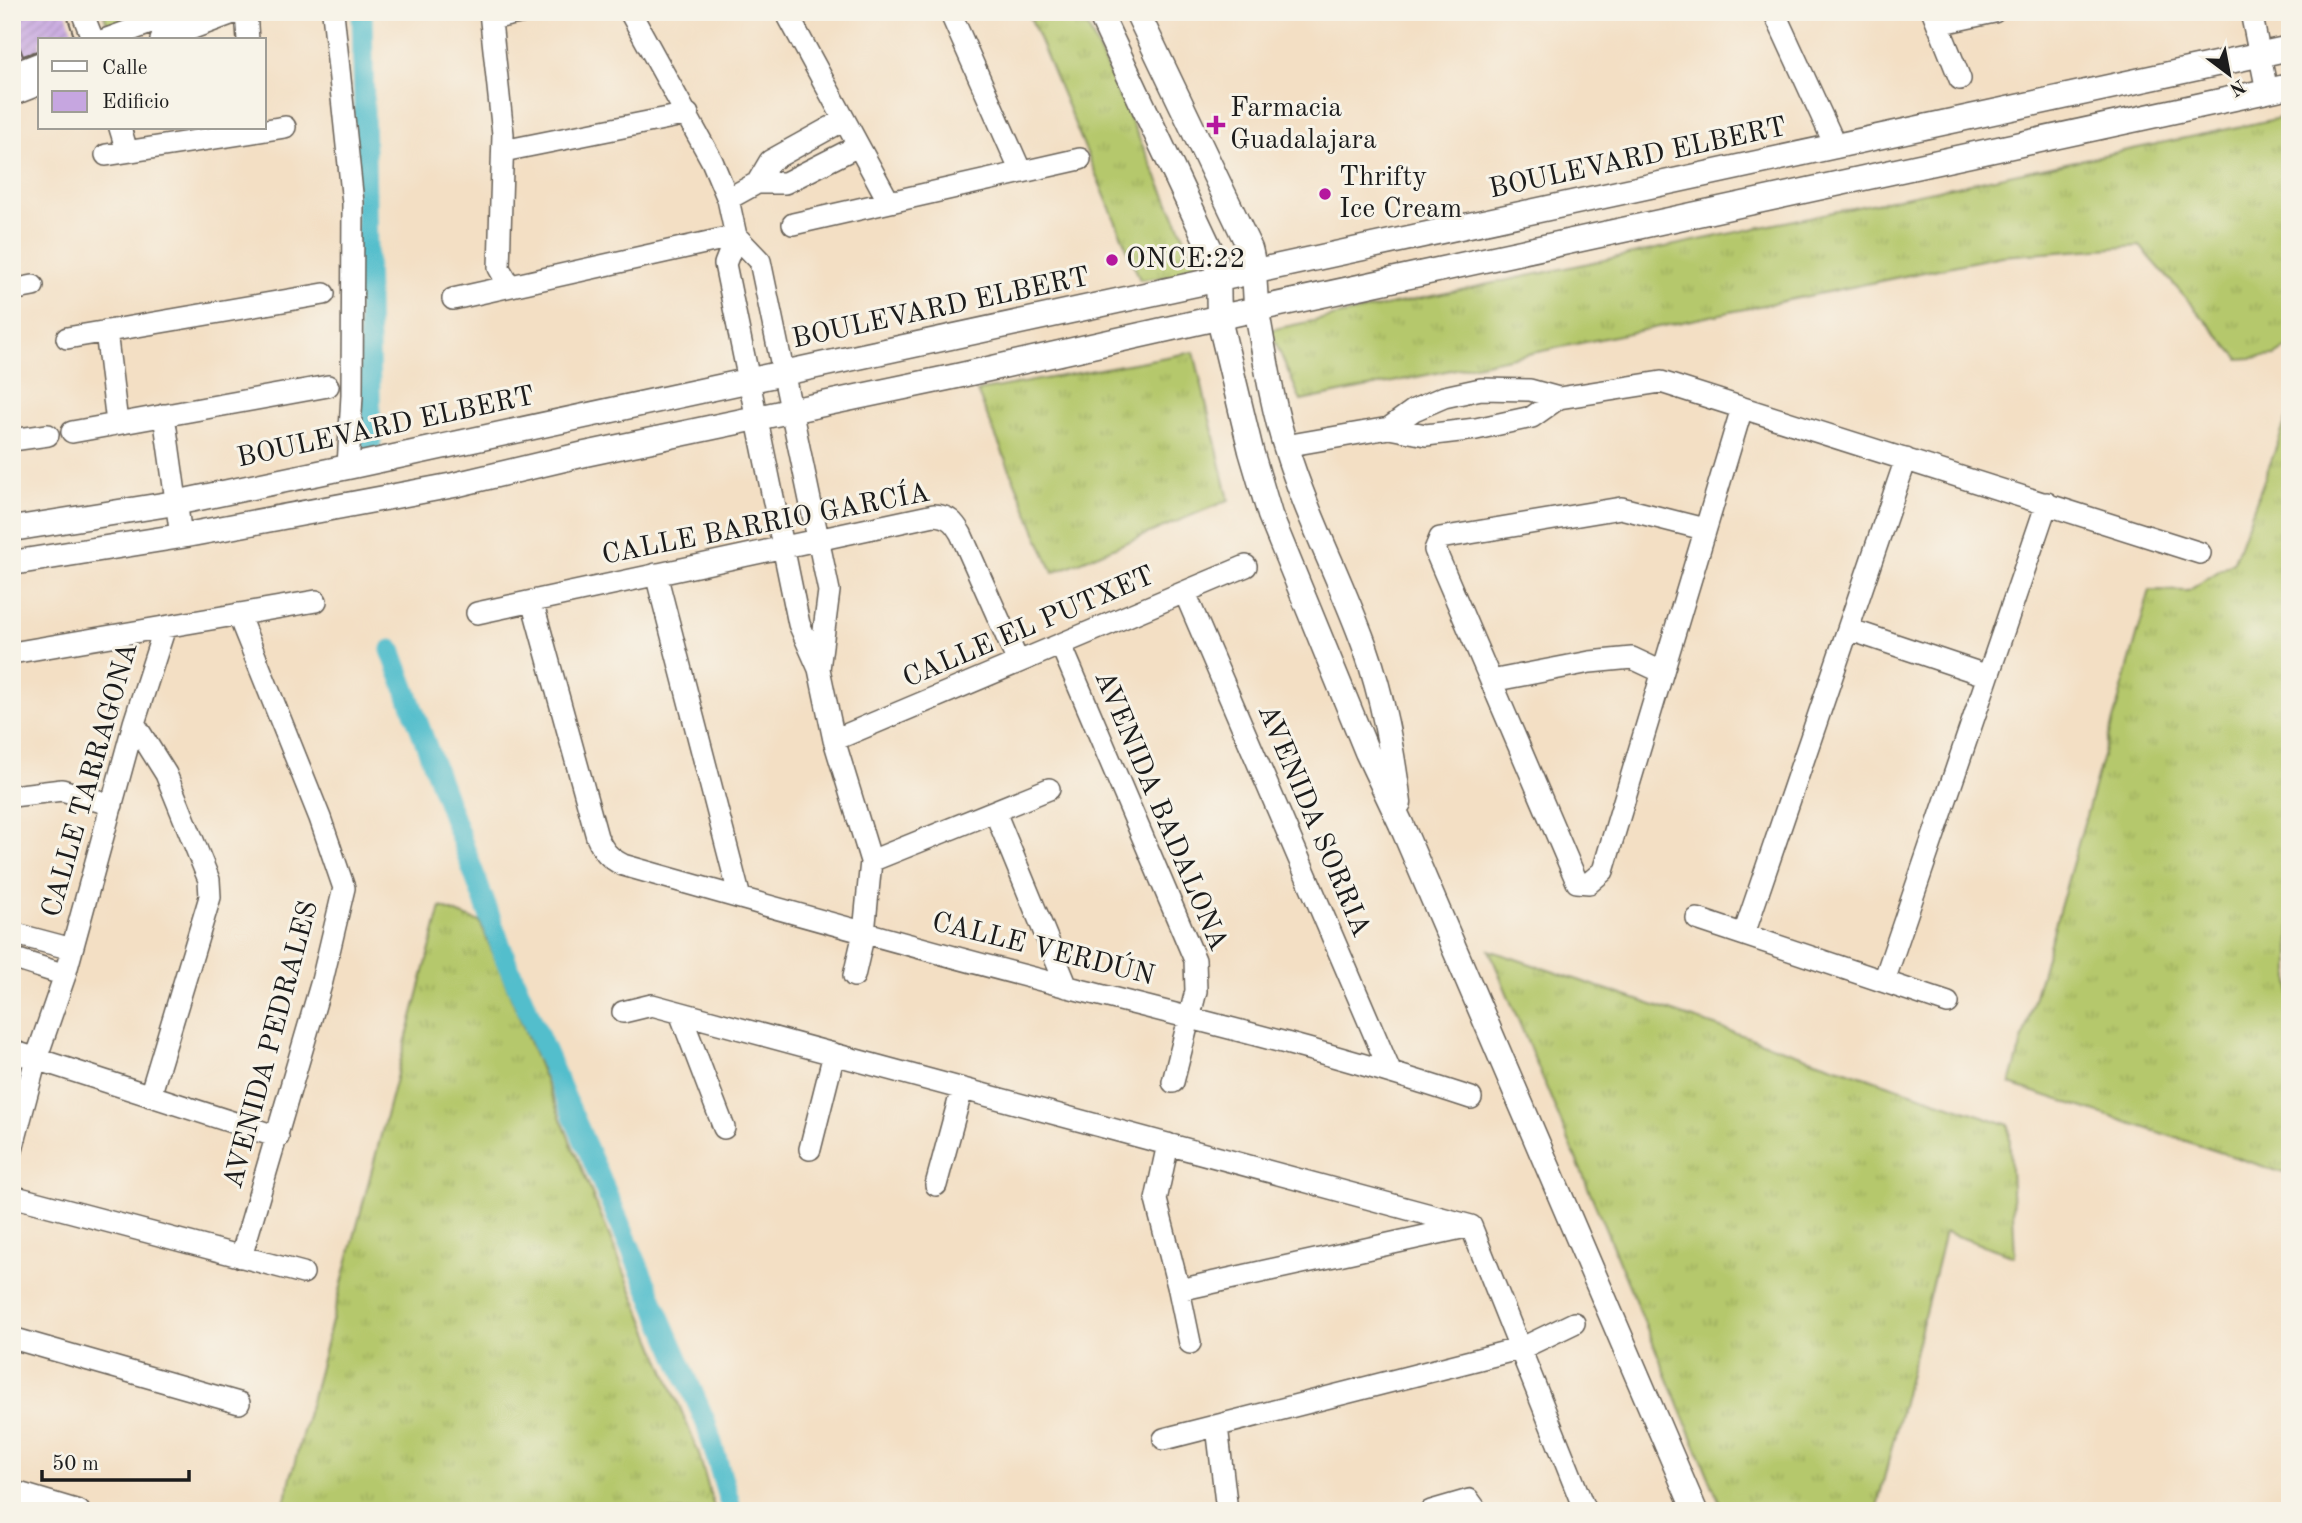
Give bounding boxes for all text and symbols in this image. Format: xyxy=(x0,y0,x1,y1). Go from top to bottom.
legend xyxy=(38,38,266,130)
north arrow xyxy=(2194,38,2264,108)
text: Calle xyxy=(102,58,147,79)
text: N xyxy=(2225,74,2248,98)
text: Edificio xyxy=(102,92,170,113)
place label: Farmacia Guadalajara xyxy=(1230,95,1377,155)
street label: BOULEVARD ELBERT xyxy=(1487,114,1789,204)
marker: Farmacia Guadalajara xyxy=(1208,117,1224,133)
place label: Thrifty Ice Cream xyxy=(1339,164,1462,224)
marker: Thrifty Ice Cream xyxy=(1317,186,1333,202)
place label: ONCE:22 xyxy=(1126,246,1246,274)
marker: ONCE:22 xyxy=(1104,252,1120,268)
street label: BOULEVARD ELBERT xyxy=(790,264,1092,354)
street label: BOULEVARD ELBERT xyxy=(235,383,537,473)
street label: CALLE BARRIO GARCÍA xyxy=(599,475,932,571)
street label: CALLE EL PUTXET xyxy=(899,562,1159,694)
street label: CALLE TARRAGONA xyxy=(38,639,144,921)
street label: AVENIDA BADALONA xyxy=(1088,667,1232,955)
street label: AVENIDA SORRIA xyxy=(1251,701,1375,941)
street label: AVENIDA PEDRALES xyxy=(220,898,324,1192)
street label: CALLE VERDÚN xyxy=(929,904,1158,991)
scale bar xyxy=(42,1439,189,1483)
text: 50 m xyxy=(52,1454,99,1475)

